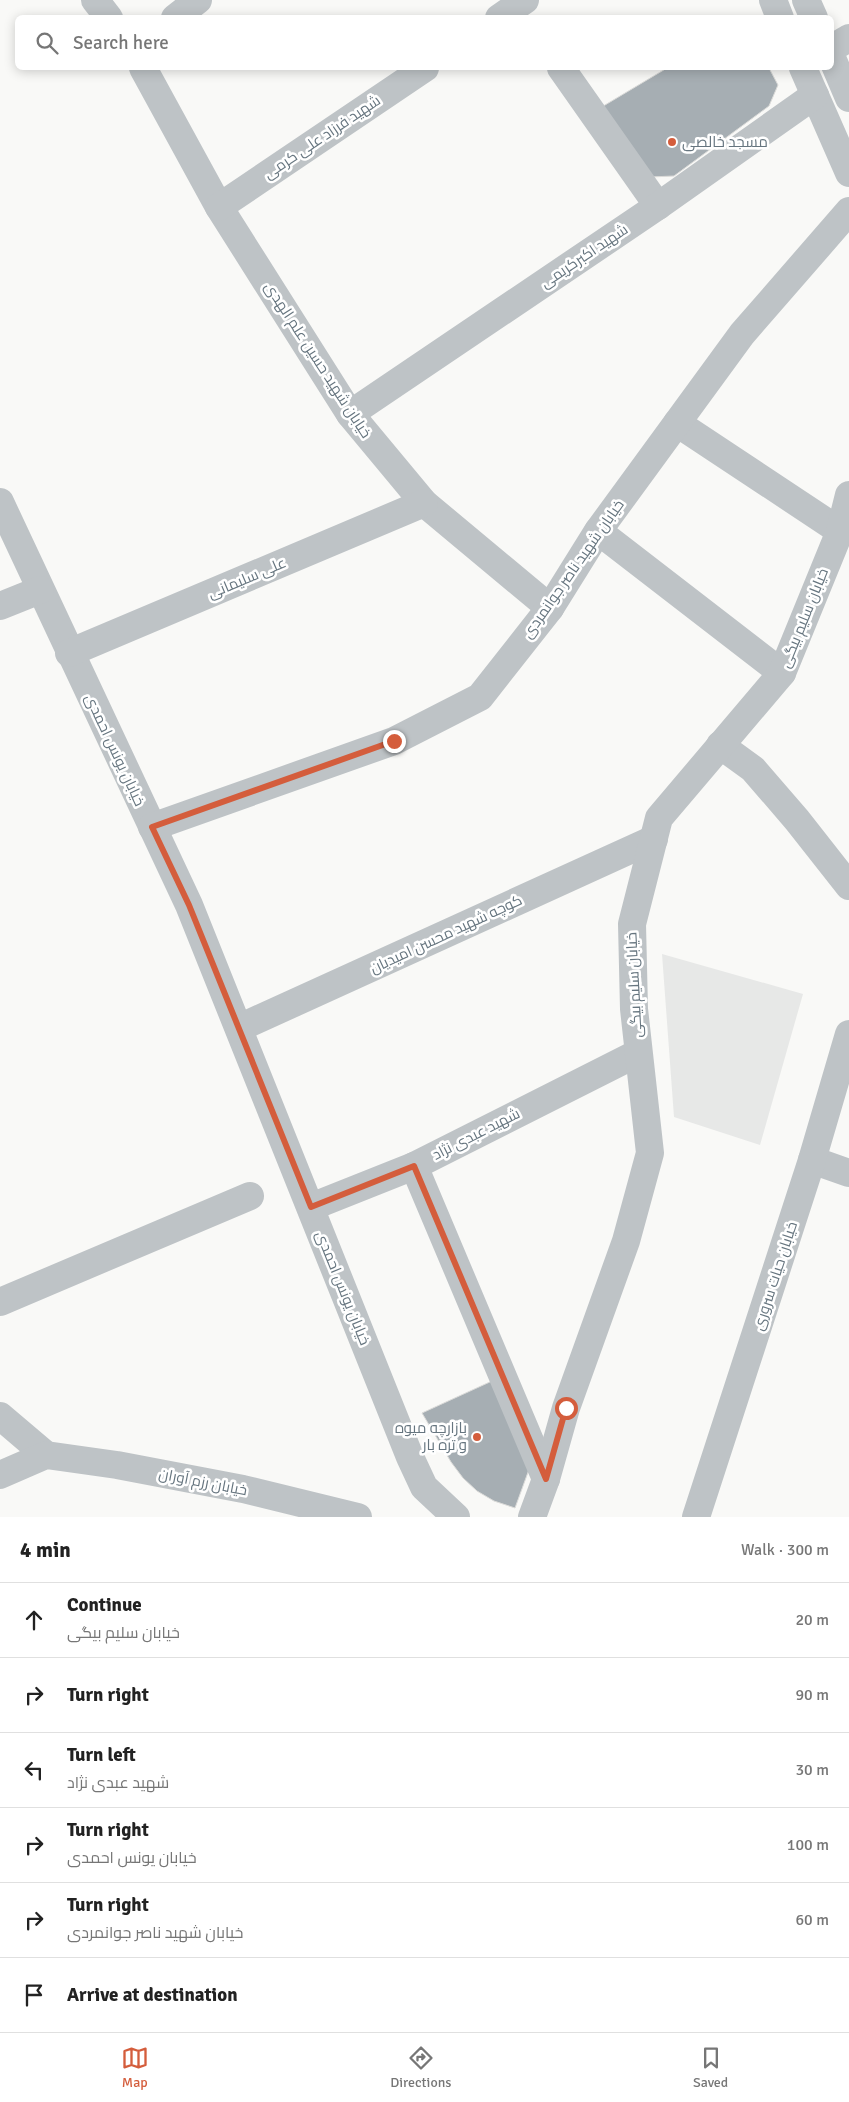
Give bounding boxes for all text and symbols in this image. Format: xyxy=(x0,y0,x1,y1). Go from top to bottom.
search box xyxy=(15,15,834,70)
icon: search xyxy=(33,29,61,57)
text: Search here xyxy=(73,31,169,55)
street label: شهید فرزاد علی کرمی xyxy=(260,91,384,184)
place label: مسجد خالصی xyxy=(682,133,768,152)
marker: مسجد خالصی xyxy=(666,136,678,148)
street label: شهید اکبرکریمی xyxy=(537,220,632,293)
street label: خیابان شهید حسین علم الهدی xyxy=(260,279,375,442)
street label: خیابان شهید ناصر جوانمردی xyxy=(518,496,629,642)
street label: علی سلیمانی xyxy=(205,553,289,603)
street label: خیابان سلیم بیگی xyxy=(776,566,833,671)
street label: خیابان یونس احمدی xyxy=(80,691,149,809)
route end xyxy=(383,730,406,753)
street label: کوچه شهید محسن امیدیان xyxy=(367,891,525,978)
street label: خیابان سلیم بیگی xyxy=(622,932,647,1038)
street label: شهید عبدی نژاد xyxy=(429,1104,523,1165)
street label: خیابان حیات سروری xyxy=(749,1219,802,1333)
street label: خیابان یونس احمدی xyxy=(311,1228,374,1348)
route start xyxy=(555,1397,578,1420)
place label: بازارچه میوه و تره بار xyxy=(395,1419,467,1454)
marker: بازارچه میوه و تره بار xyxy=(471,1431,483,1443)
street label: خیابان رزم آوران xyxy=(157,1465,249,1500)
text: 4 min xyxy=(20,1537,71,1563)
text: Walk · 300 m xyxy=(741,1540,829,1560)
text: Continue xyxy=(67,1593,142,1617)
icon: ahead xyxy=(20,1606,48,1634)
text: 20 m xyxy=(795,1610,829,1630)
text: خیابان سلیم بیگی xyxy=(67,1623,180,1643)
icon: right xyxy=(20,1681,48,1709)
text: Turn right xyxy=(67,1683,149,1707)
text: 90 m xyxy=(795,1685,829,1705)
text: Turn left xyxy=(67,1743,136,1767)
icon: left xyxy=(20,1756,48,1784)
text: 30 m xyxy=(795,1760,829,1780)
text: شهید عبدی نژاد xyxy=(67,1773,169,1793)
text: Turn right xyxy=(67,1818,149,1842)
icon: right xyxy=(20,1831,48,1859)
text: 100 m xyxy=(787,1835,829,1855)
text: خیابان یونس احمدی xyxy=(67,1848,197,1868)
text: Turn right xyxy=(67,1893,149,1917)
icon: right xyxy=(20,1906,48,1934)
text: 60 m xyxy=(795,1910,829,1930)
text: خیابان شهید ناصر جوانمردی xyxy=(67,1923,243,1943)
icon: arrive xyxy=(20,1981,48,2009)
text: Arrive at destination xyxy=(67,1983,238,2007)
tab: Map xyxy=(121,2044,149,2091)
tab: Directions xyxy=(390,2044,451,2091)
tab: Saved xyxy=(693,2044,728,2091)

